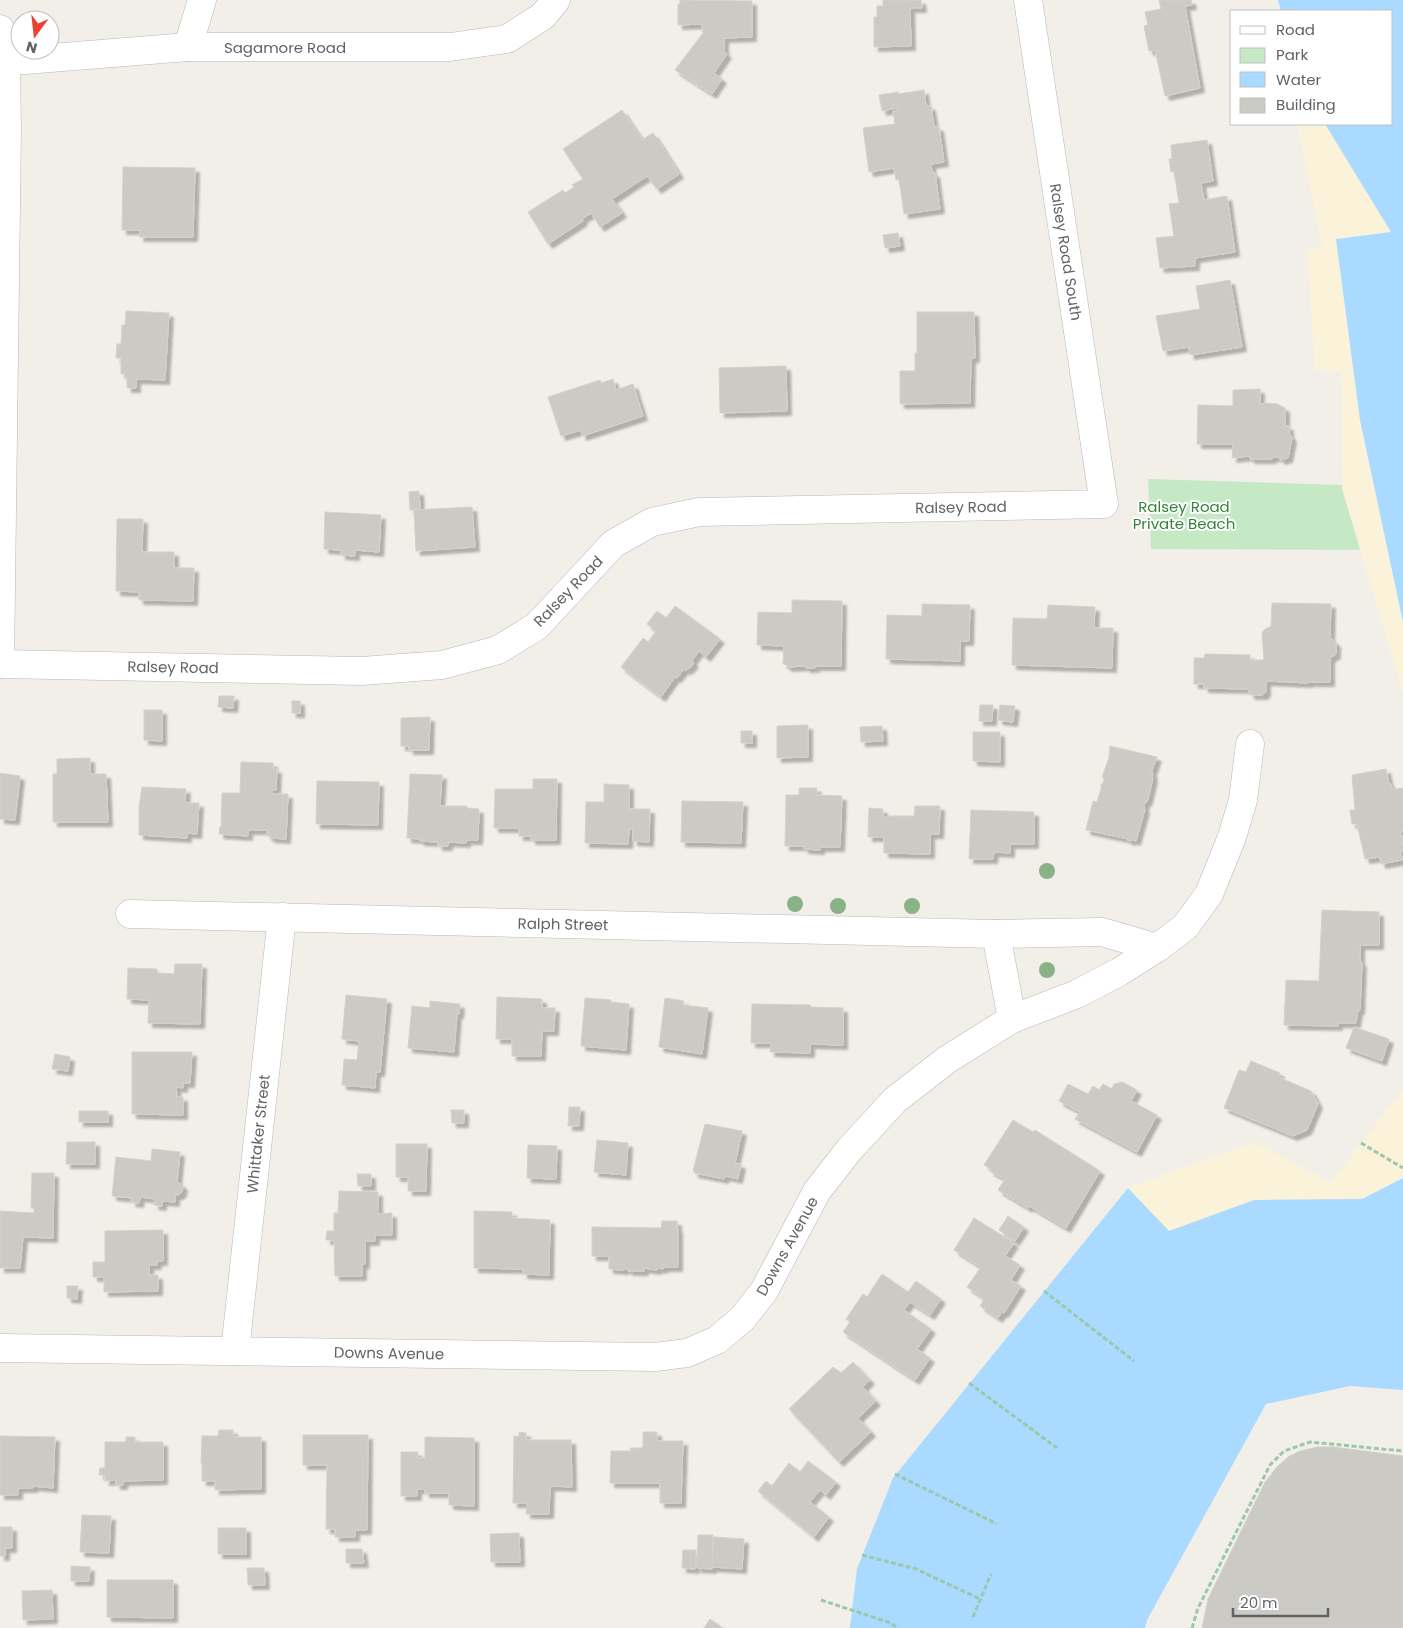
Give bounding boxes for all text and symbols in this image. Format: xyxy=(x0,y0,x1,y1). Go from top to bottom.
north arrow xyxy=(10,10,60,60)
legend xyxy=(1230,10,1393,125)
text: Road xyxy=(1276,19,1315,40)
text: N xyxy=(24,37,39,59)
street label: Sagamore Road xyxy=(224,37,346,58)
text: Park xyxy=(1276,44,1308,65)
text: Water xyxy=(1276,69,1322,90)
text: Building xyxy=(1276,94,1336,115)
street label: Ralsey Road South xyxy=(1045,182,1087,322)
street label: Ralsey Road xyxy=(915,496,1007,518)
park label: Ralsey Road Private Beach xyxy=(1133,496,1235,534)
street label: Ralsey Road xyxy=(529,551,607,631)
street label: Ralsey Road xyxy=(127,656,219,678)
street label: Ralph Street xyxy=(518,913,608,935)
street label: Whittaker Street xyxy=(241,1073,275,1195)
street label: Downs Avenue xyxy=(751,1193,823,1299)
street label: Downs Avenue xyxy=(334,1342,444,1364)
scale bar xyxy=(1233,1586,1328,1618)
text: 20 m xyxy=(1240,1592,1278,1613)

